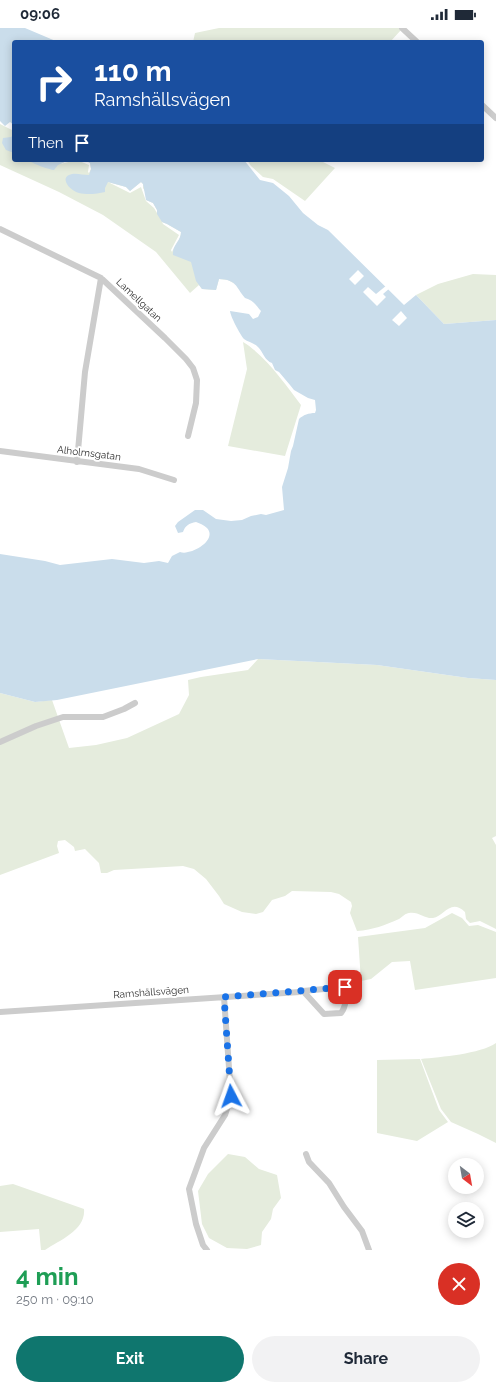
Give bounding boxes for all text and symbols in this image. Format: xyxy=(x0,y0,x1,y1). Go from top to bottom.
text: 09:06 xyxy=(20,5,60,23)
text: 110 m xyxy=(94,55,172,88)
icon: right xyxy=(28,56,80,108)
text: Ramshällsvägen xyxy=(94,89,231,110)
icon: arrive xyxy=(71,132,93,154)
text: Then xyxy=(28,134,63,152)
street label: Lamellgatan xyxy=(114,276,164,324)
street label: Alholmsgatan xyxy=(56,444,122,462)
pin xyxy=(328,970,362,1004)
icon: arrive xyxy=(334,976,356,998)
street label: Ramshällsvägen xyxy=(113,984,189,1000)
position arrow xyxy=(210,1075,252,1117)
north arrow xyxy=(448,1158,484,1194)
map controls xyxy=(448,1158,484,1238)
button: layers xyxy=(448,1202,484,1238)
text: 4 min xyxy=(16,1262,78,1291)
button: close xyxy=(438,1263,480,1305)
text: 250 m · 09:10 xyxy=(16,1292,94,1307)
button: Exit xyxy=(16,1336,244,1382)
button: Share xyxy=(252,1336,480,1382)

